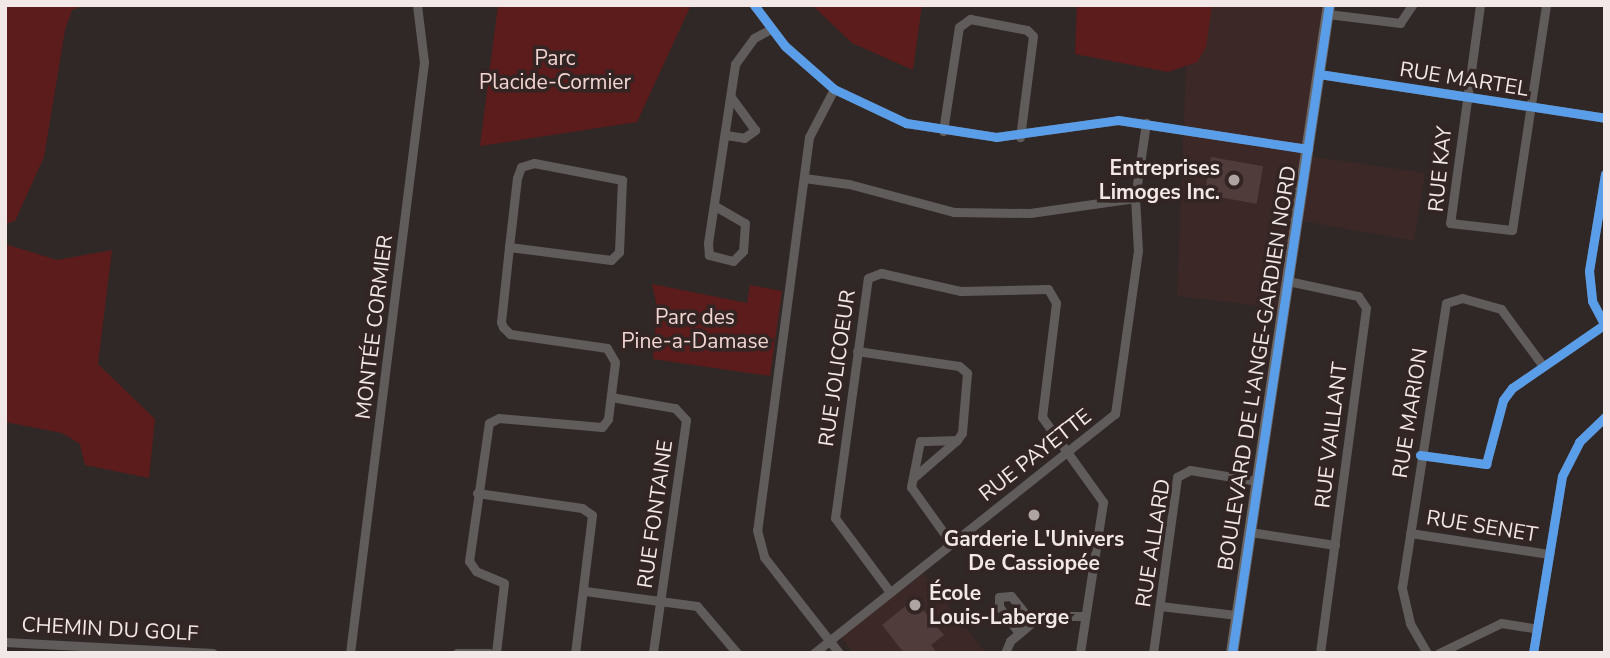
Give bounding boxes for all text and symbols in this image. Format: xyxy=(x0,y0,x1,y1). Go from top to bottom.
park label: Parc Placide-Cormier xyxy=(479,45,631,95)
street label: RUE MARTEL xyxy=(1398,56,1530,102)
street label: RUE KAY xyxy=(1423,125,1457,213)
place label: Entreprises Limoges Inc. xyxy=(1099,155,1220,205)
street label: BOULEVARD DE L'ANGE-GARDIEN NORD xyxy=(1213,164,1301,572)
marker: Entreprises Limoges Inc. xyxy=(1226,172,1242,188)
street label: MONTÉE CORMIER xyxy=(350,233,398,421)
street label: RUE JOLICOEUR xyxy=(814,288,860,448)
park label: Parc des Pine-a-Damase xyxy=(621,304,769,354)
street label: RUE MARION xyxy=(1387,346,1433,480)
street label: RUE VAILLANT xyxy=(1310,361,1352,509)
street label: RUE PAYETTE xyxy=(974,403,1096,507)
street label: RUE FONTAINE xyxy=(632,438,678,590)
street label: RUE ALLARD xyxy=(1130,477,1176,609)
street label: RUE SENET xyxy=(1425,505,1539,547)
marker: Garderie L'Univers De Cassiopée xyxy=(1026,507,1042,523)
place label: Garderie L'Univers De Cassiopée xyxy=(944,526,1124,576)
place label: École Louis-Laberge xyxy=(929,580,1069,630)
marker: École Louis-Laberge xyxy=(907,597,923,613)
street label: CHEMIN DU GOLF xyxy=(21,612,199,646)

